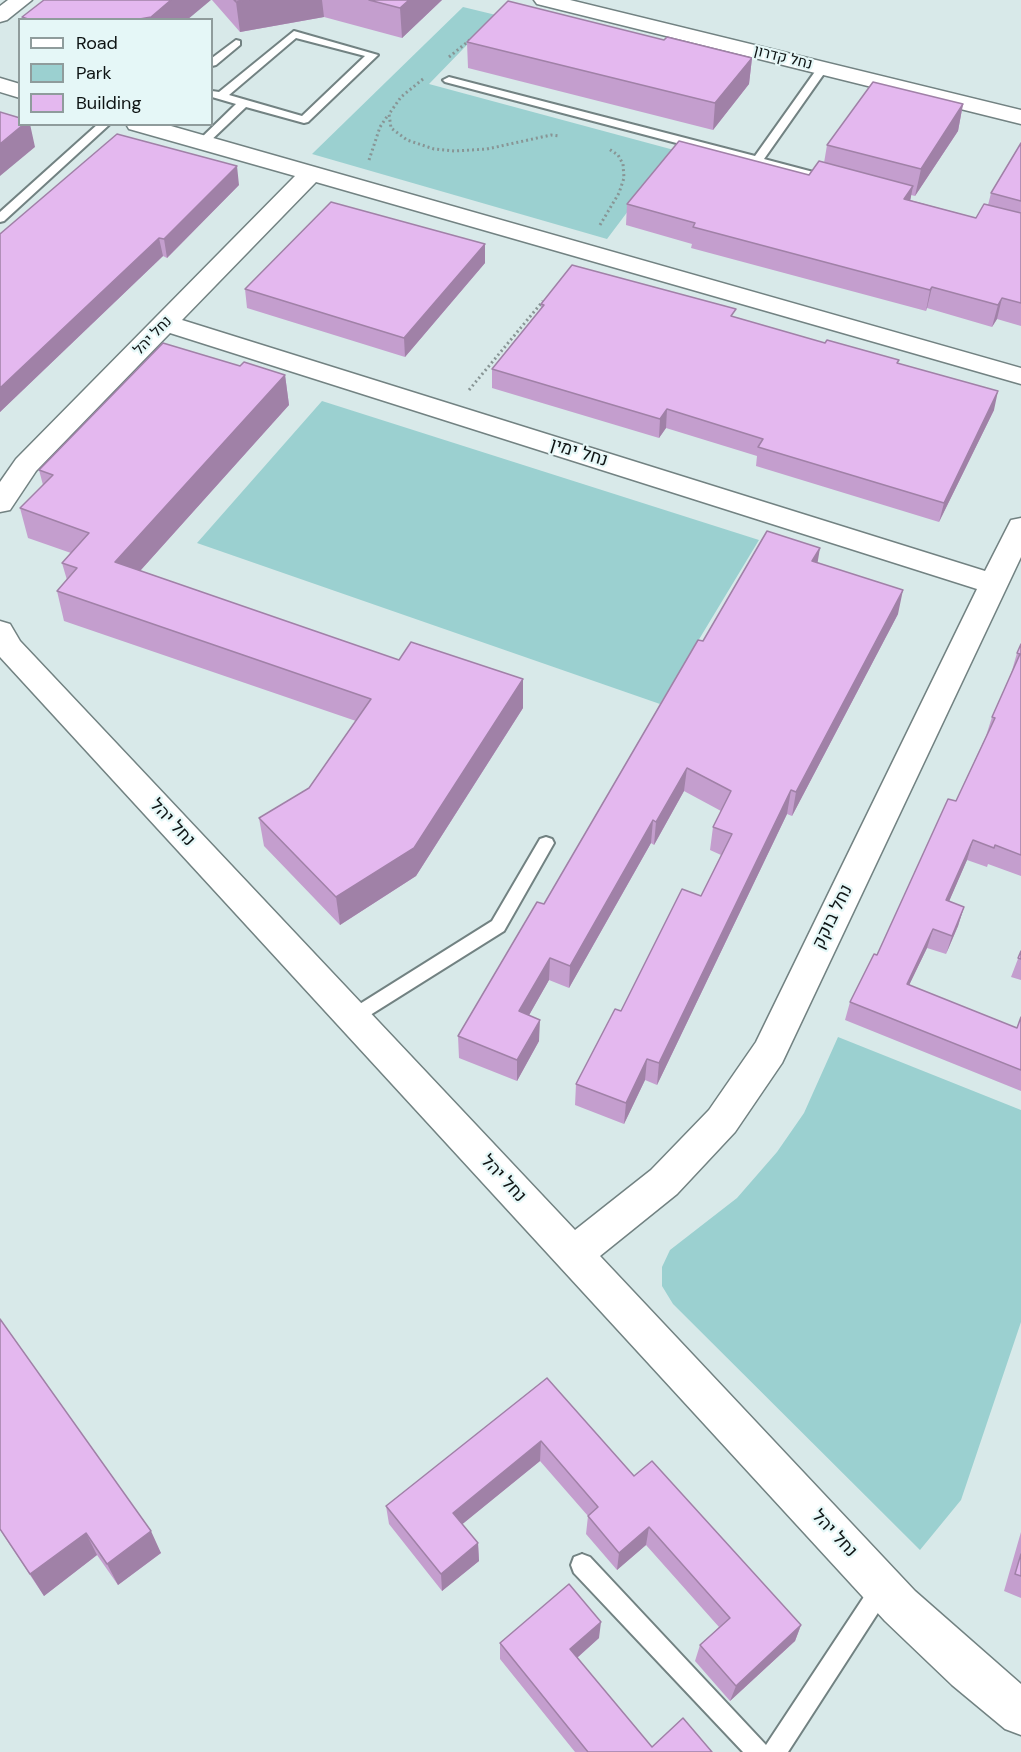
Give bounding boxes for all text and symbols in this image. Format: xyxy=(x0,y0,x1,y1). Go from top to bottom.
legend xyxy=(18,18,213,126)
text: Road xyxy=(76,31,118,55)
street label: נחל קדרון xyxy=(752,42,814,74)
text: Park xyxy=(76,61,112,85)
text: Building xyxy=(76,91,141,115)
street label: נחל יהל xyxy=(130,313,176,359)
street label: נחל ימין xyxy=(548,434,610,472)
street label: נחל יהל xyxy=(145,795,199,851)
street label: נחל בוקק xyxy=(808,881,858,953)
street label: נחל יהל xyxy=(476,1151,530,1207)
street label: נחל יהל xyxy=(807,1506,861,1562)

